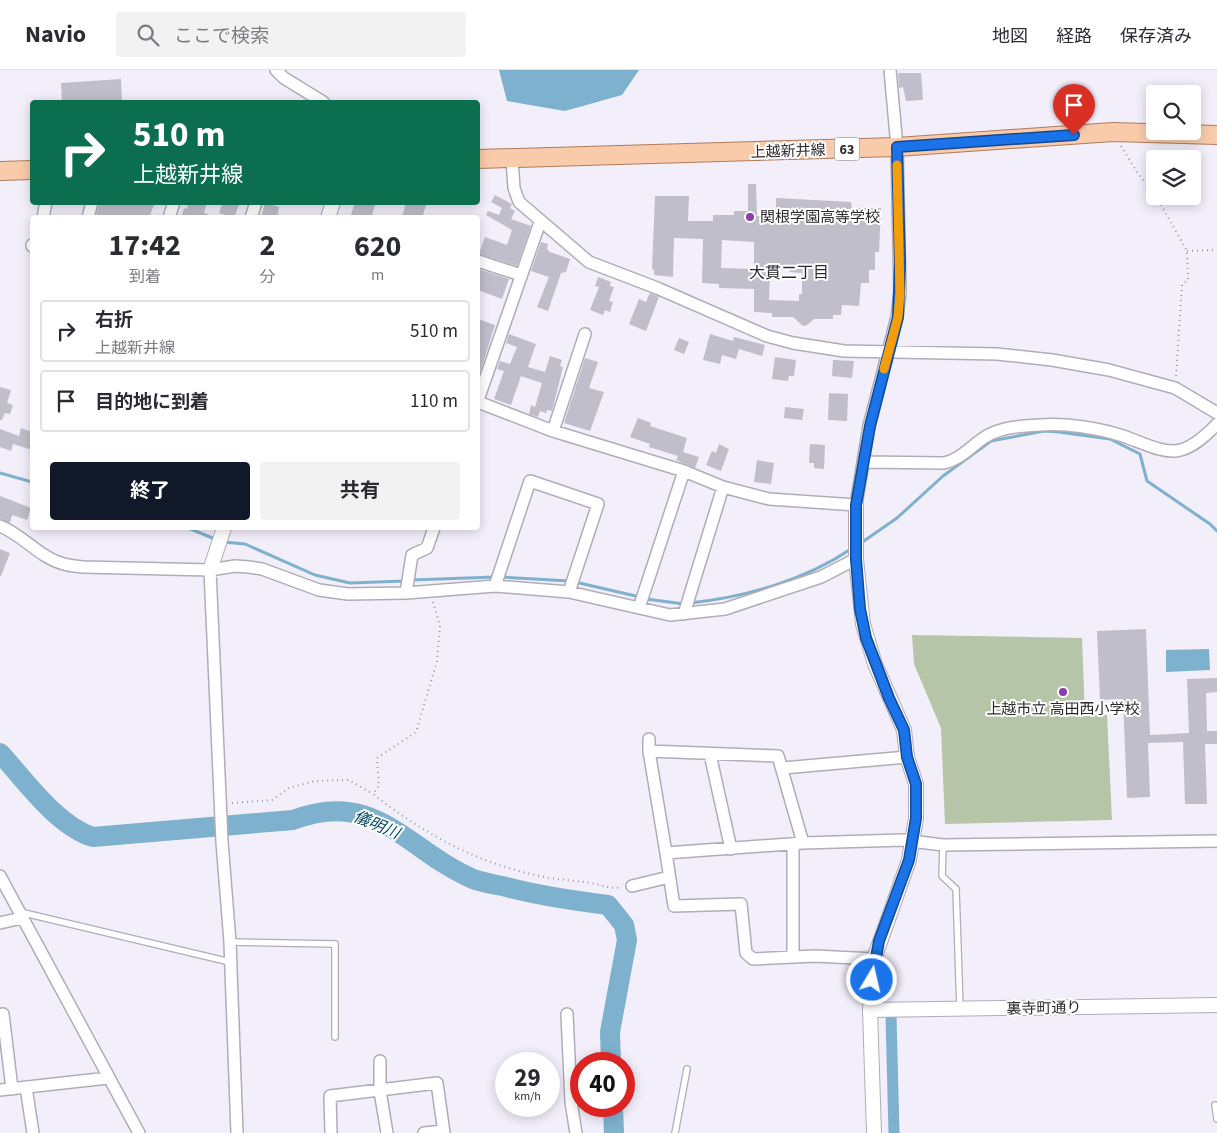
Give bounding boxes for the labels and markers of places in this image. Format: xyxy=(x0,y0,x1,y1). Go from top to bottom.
pin xyxy=(1053,84,1095,135)
place label: 関根学園高等学校 xyxy=(760,207,880,228)
marker: 関根学園高等学校 xyxy=(744,211,756,223)
marker: 上越市立 高田西小学校 xyxy=(1057,686,1069,698)
place label: 上越市立 高田西小学校 xyxy=(986,699,1140,720)

